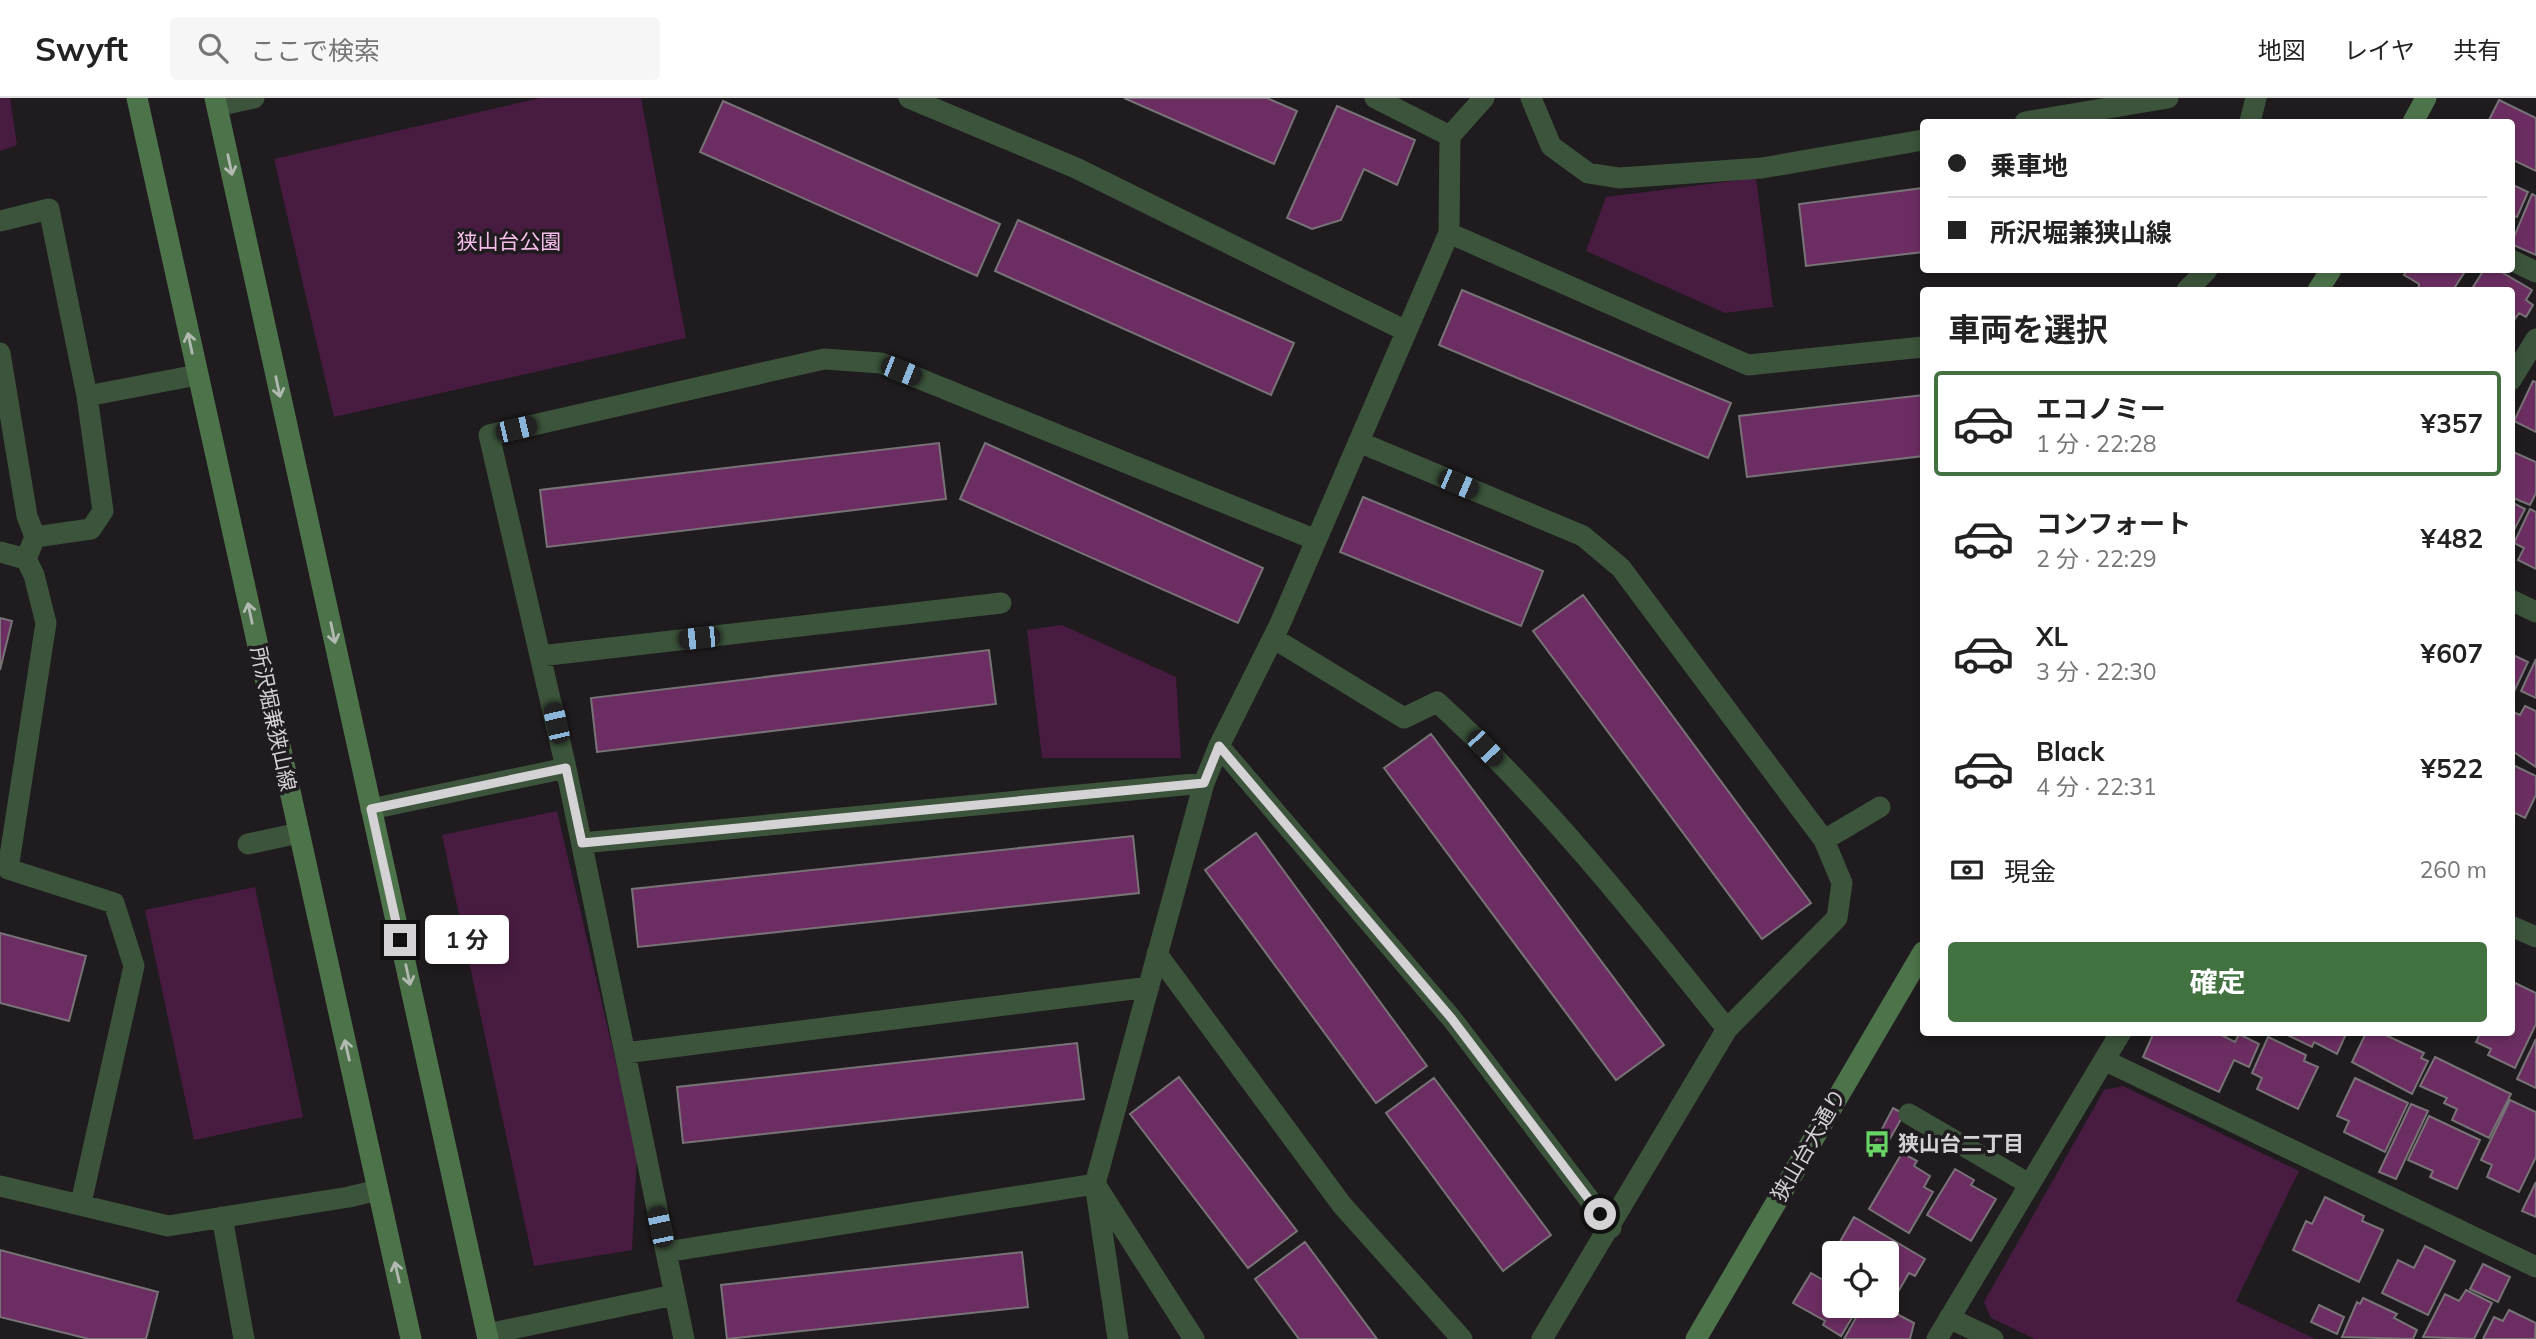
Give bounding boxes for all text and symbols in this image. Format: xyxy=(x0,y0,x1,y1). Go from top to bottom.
search box xyxy=(170,17,660,80)
text: Swyft xyxy=(35,28,128,69)
icon: search xyxy=(194,29,232,67)
text: ここで検索 xyxy=(250,34,380,67)
text: 地図 xyxy=(2258,35,2306,65)
text: レイヤ xyxy=(2344,35,2415,65)
text: 共有 xyxy=(2453,35,2501,65)
text: 乗車地 xyxy=(1990,149,2068,182)
one-way arrow xyxy=(223,153,237,176)
text: 所沢堀兼狭山線 xyxy=(1990,216,2172,249)
park label: 狭山台公園 xyxy=(457,228,562,254)
text: 車両を選択 xyxy=(1948,309,2108,349)
one-way arrow xyxy=(183,332,197,355)
car xyxy=(878,353,925,389)
one-way arrow xyxy=(272,375,286,398)
icon: car xyxy=(1952,392,2015,455)
text: エコノミー xyxy=(2036,392,2166,425)
text: ¥357 xyxy=(2421,407,2483,440)
car xyxy=(494,414,539,444)
text: 1 分 · 22:28 xyxy=(2036,429,2157,458)
car xyxy=(1435,466,1482,502)
icon: car xyxy=(1952,507,2015,570)
text: コンフォート xyxy=(2036,507,2191,540)
text: ¥482 xyxy=(2421,522,2483,555)
text: 2 分 · 22:29 xyxy=(2036,544,2157,573)
one-way arrow xyxy=(243,602,256,625)
text: XL xyxy=(2036,620,2068,653)
one-way arrow xyxy=(326,621,340,644)
icon: car xyxy=(1952,622,2015,685)
car xyxy=(678,625,721,651)
text: ¥607 xyxy=(2421,637,2483,670)
street label: 所沢堀兼狭山線 xyxy=(246,644,302,793)
text: 3 分 · 22:30 xyxy=(2036,657,2157,686)
car xyxy=(542,700,571,746)
car xyxy=(1463,725,1508,771)
text: Black xyxy=(2036,735,2104,768)
icon: car xyxy=(1952,737,2015,800)
text: ¥522 xyxy=(2421,752,2483,785)
text: 4 分 · 22:31 xyxy=(2036,772,2157,801)
icon: cash xyxy=(1948,851,1986,889)
text: 現金 xyxy=(2004,855,2056,888)
text: 260 m xyxy=(2419,855,2487,884)
callout: 1 分 xyxy=(424,916,508,964)
route end xyxy=(384,924,416,956)
text: 1 分 xyxy=(445,925,489,954)
button: 確定 xyxy=(1948,942,2487,1022)
one-way arrow xyxy=(401,963,415,986)
one-way arrow xyxy=(340,1039,353,1062)
street label: 狭山台大通り xyxy=(1765,1083,1851,1206)
bus stop icon: 狭山台二丁目 xyxy=(1862,1129,1892,1159)
place label: 狭山台二丁目 xyxy=(1898,1130,2024,1156)
route start xyxy=(1584,1198,1616,1230)
car xyxy=(646,1204,675,1250)
map controls xyxy=(1822,1241,1899,1318)
button: locate xyxy=(1822,1241,1899,1318)
one-way arrow xyxy=(389,1261,403,1284)

